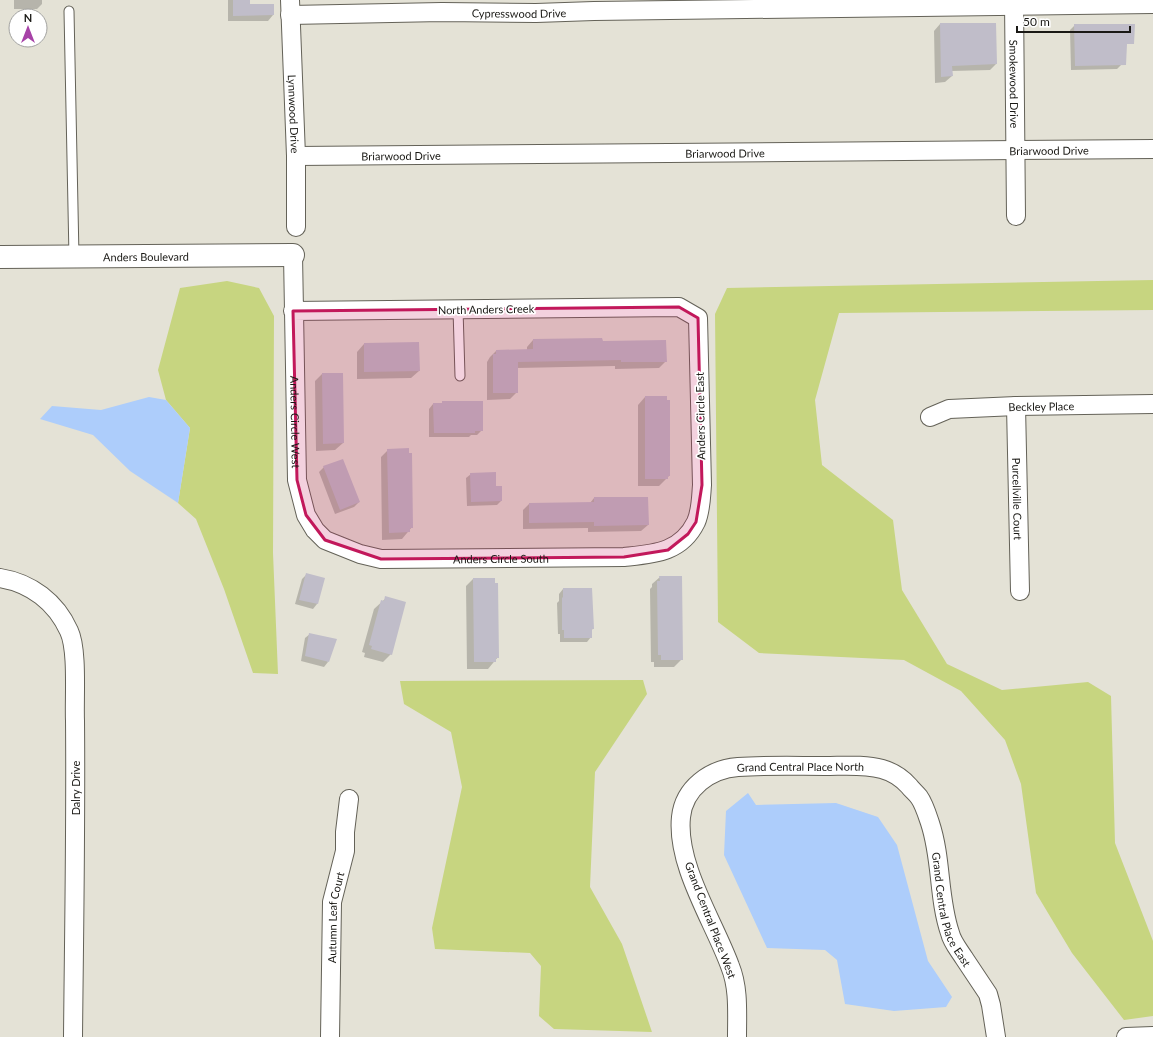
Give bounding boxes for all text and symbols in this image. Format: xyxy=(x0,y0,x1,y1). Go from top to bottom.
street label: Cypresswood Drive xyxy=(472,5,567,20)
north arrow xyxy=(8,8,48,48)
scale bar xyxy=(1017,8,1130,34)
text: N xyxy=(24,11,32,24)
text: 50 m xyxy=(1023,14,1050,29)
street label: Smokewood Drive xyxy=(1008,40,1022,129)
street label: Lynnwood Drive xyxy=(286,74,302,154)
street label: Briarwood Drive xyxy=(1009,143,1089,157)
street label: Briarwood Drive xyxy=(685,146,765,159)
street label: Briarwood Drive xyxy=(361,148,441,162)
street label: Anders Boulevard xyxy=(103,249,189,263)
street label: North Anders Creek xyxy=(438,302,535,316)
street label: Anders Circle East xyxy=(693,372,707,460)
street label: Anders Circle West xyxy=(289,376,303,468)
street label: Beckley Place xyxy=(1008,399,1075,413)
street label: Purcellville Court xyxy=(1011,458,1025,540)
street label: Anders Circle South xyxy=(453,551,549,565)
street label: Grand Central Place North xyxy=(736,759,865,774)
street label: Dalry Drive xyxy=(69,760,82,815)
street label: Grand Central Place East xyxy=(930,851,974,969)
street label: Grand Central Place West xyxy=(683,860,739,980)
street label: Autumn Leaf Court xyxy=(325,870,346,963)

